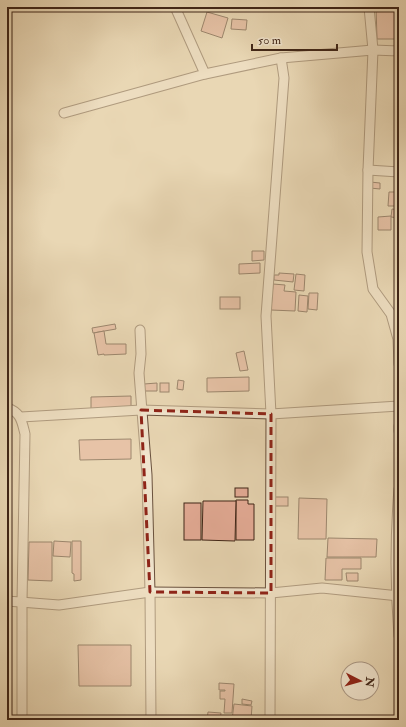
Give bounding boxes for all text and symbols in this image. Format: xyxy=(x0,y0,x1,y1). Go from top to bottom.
scale bar xyxy=(252,26,337,52)
text: 50 m xyxy=(258,33,282,48)
north arrow xyxy=(340,661,380,701)
text: N xyxy=(362,675,377,689)

